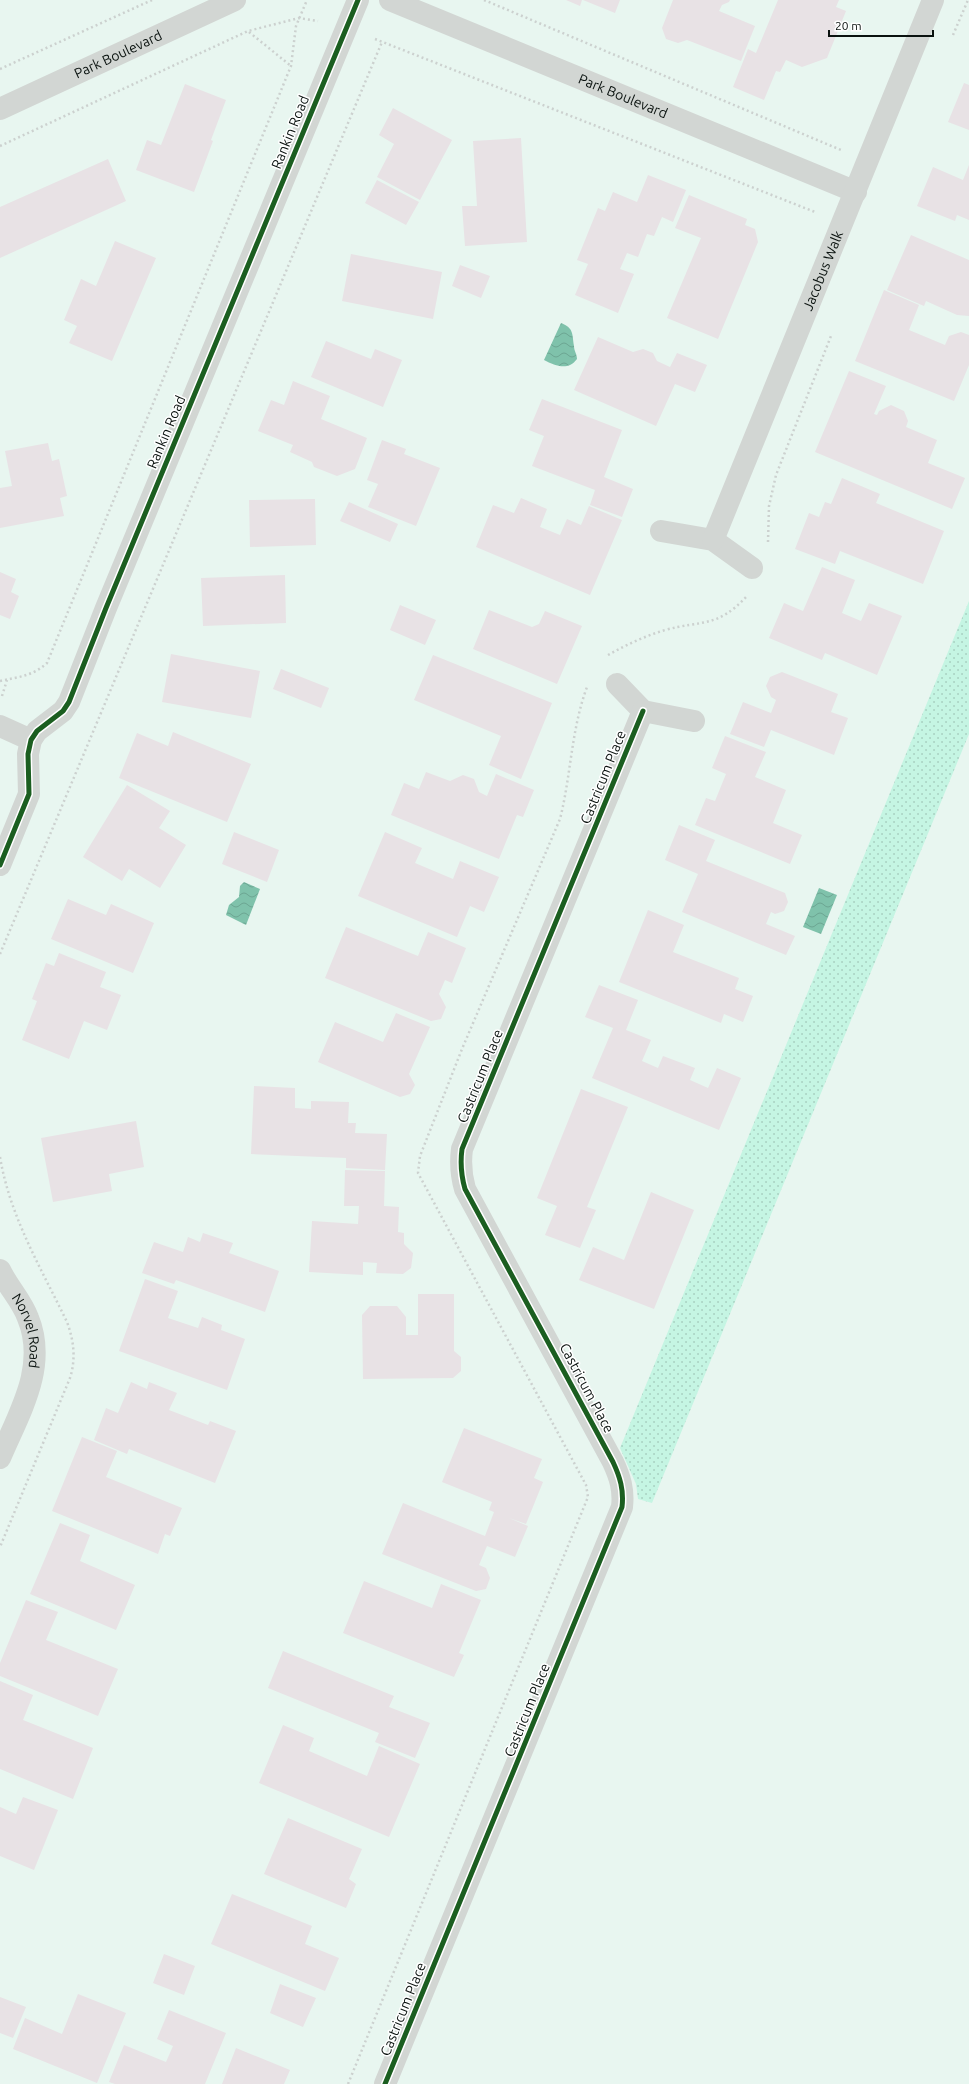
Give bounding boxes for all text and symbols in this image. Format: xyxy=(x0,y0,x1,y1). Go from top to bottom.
scale bar xyxy=(829,12,933,38)
text: 20 m xyxy=(835,19,862,32)
street label: Park Boulevard xyxy=(71,27,164,82)
street label: Park Boulevard xyxy=(576,70,670,122)
street label: Rankin Road xyxy=(268,93,312,171)
street label: Jacobus Walk xyxy=(799,228,846,313)
street label: Rankin Road xyxy=(143,393,189,471)
street label: Castricum Place xyxy=(577,728,629,826)
street label: Castricum Place xyxy=(454,1027,506,1125)
street label: Norvel Road xyxy=(9,1290,43,1369)
street label: Castricum Place xyxy=(557,1340,617,1436)
street label: Castricum Place xyxy=(501,1661,553,1759)
street label: Castricum Place xyxy=(377,1960,429,2058)

